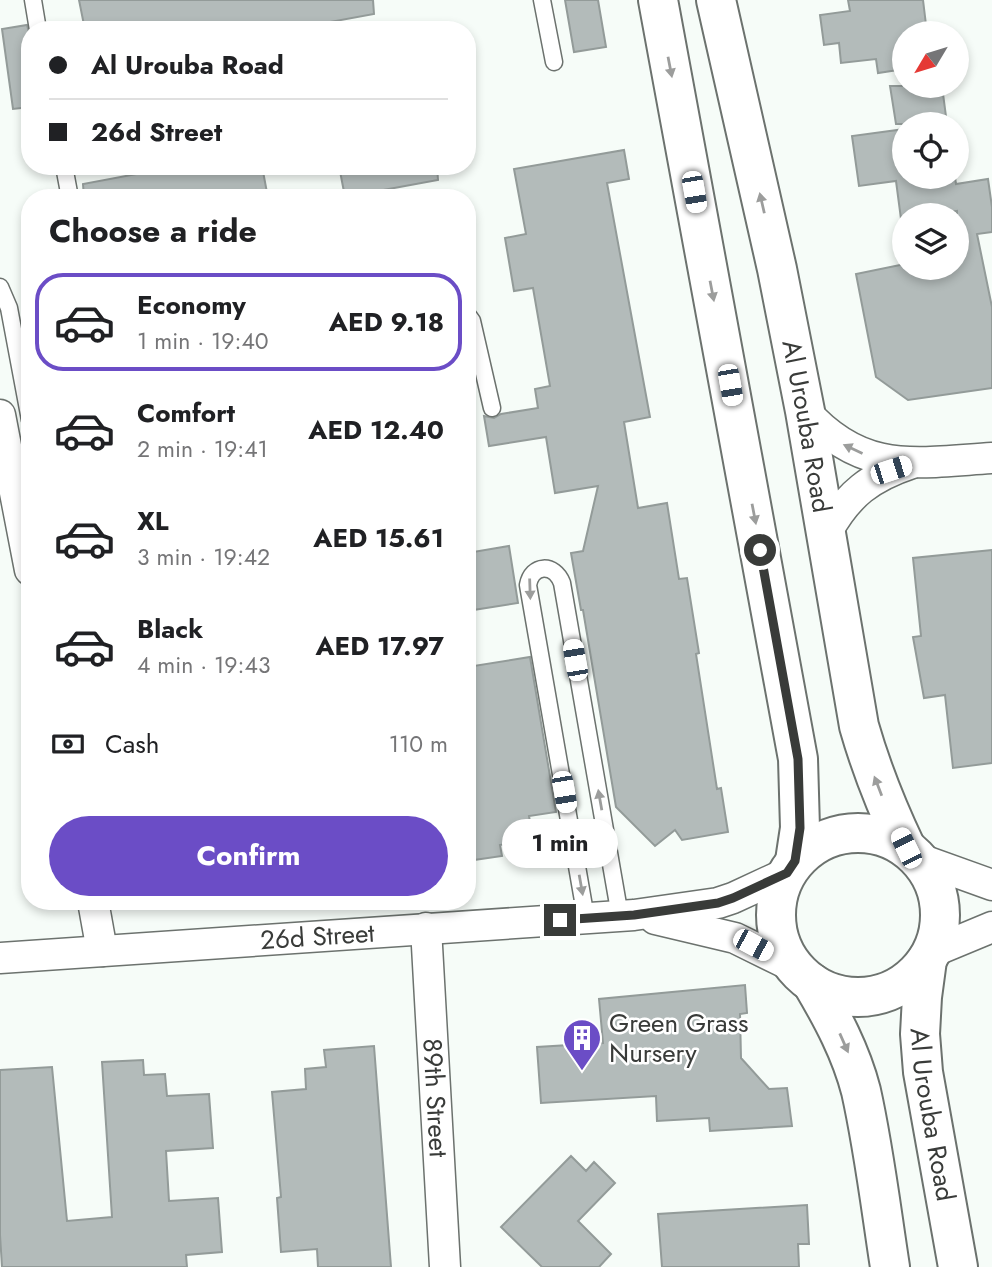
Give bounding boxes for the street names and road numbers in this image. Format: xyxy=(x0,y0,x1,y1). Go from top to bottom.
street label: Al Urouba Road xyxy=(772,337,841,516)
street label: 26d Street xyxy=(259,914,376,959)
street label: Al Urouba Road xyxy=(901,1027,965,1204)
street label: 89th Street xyxy=(413,1037,458,1159)

